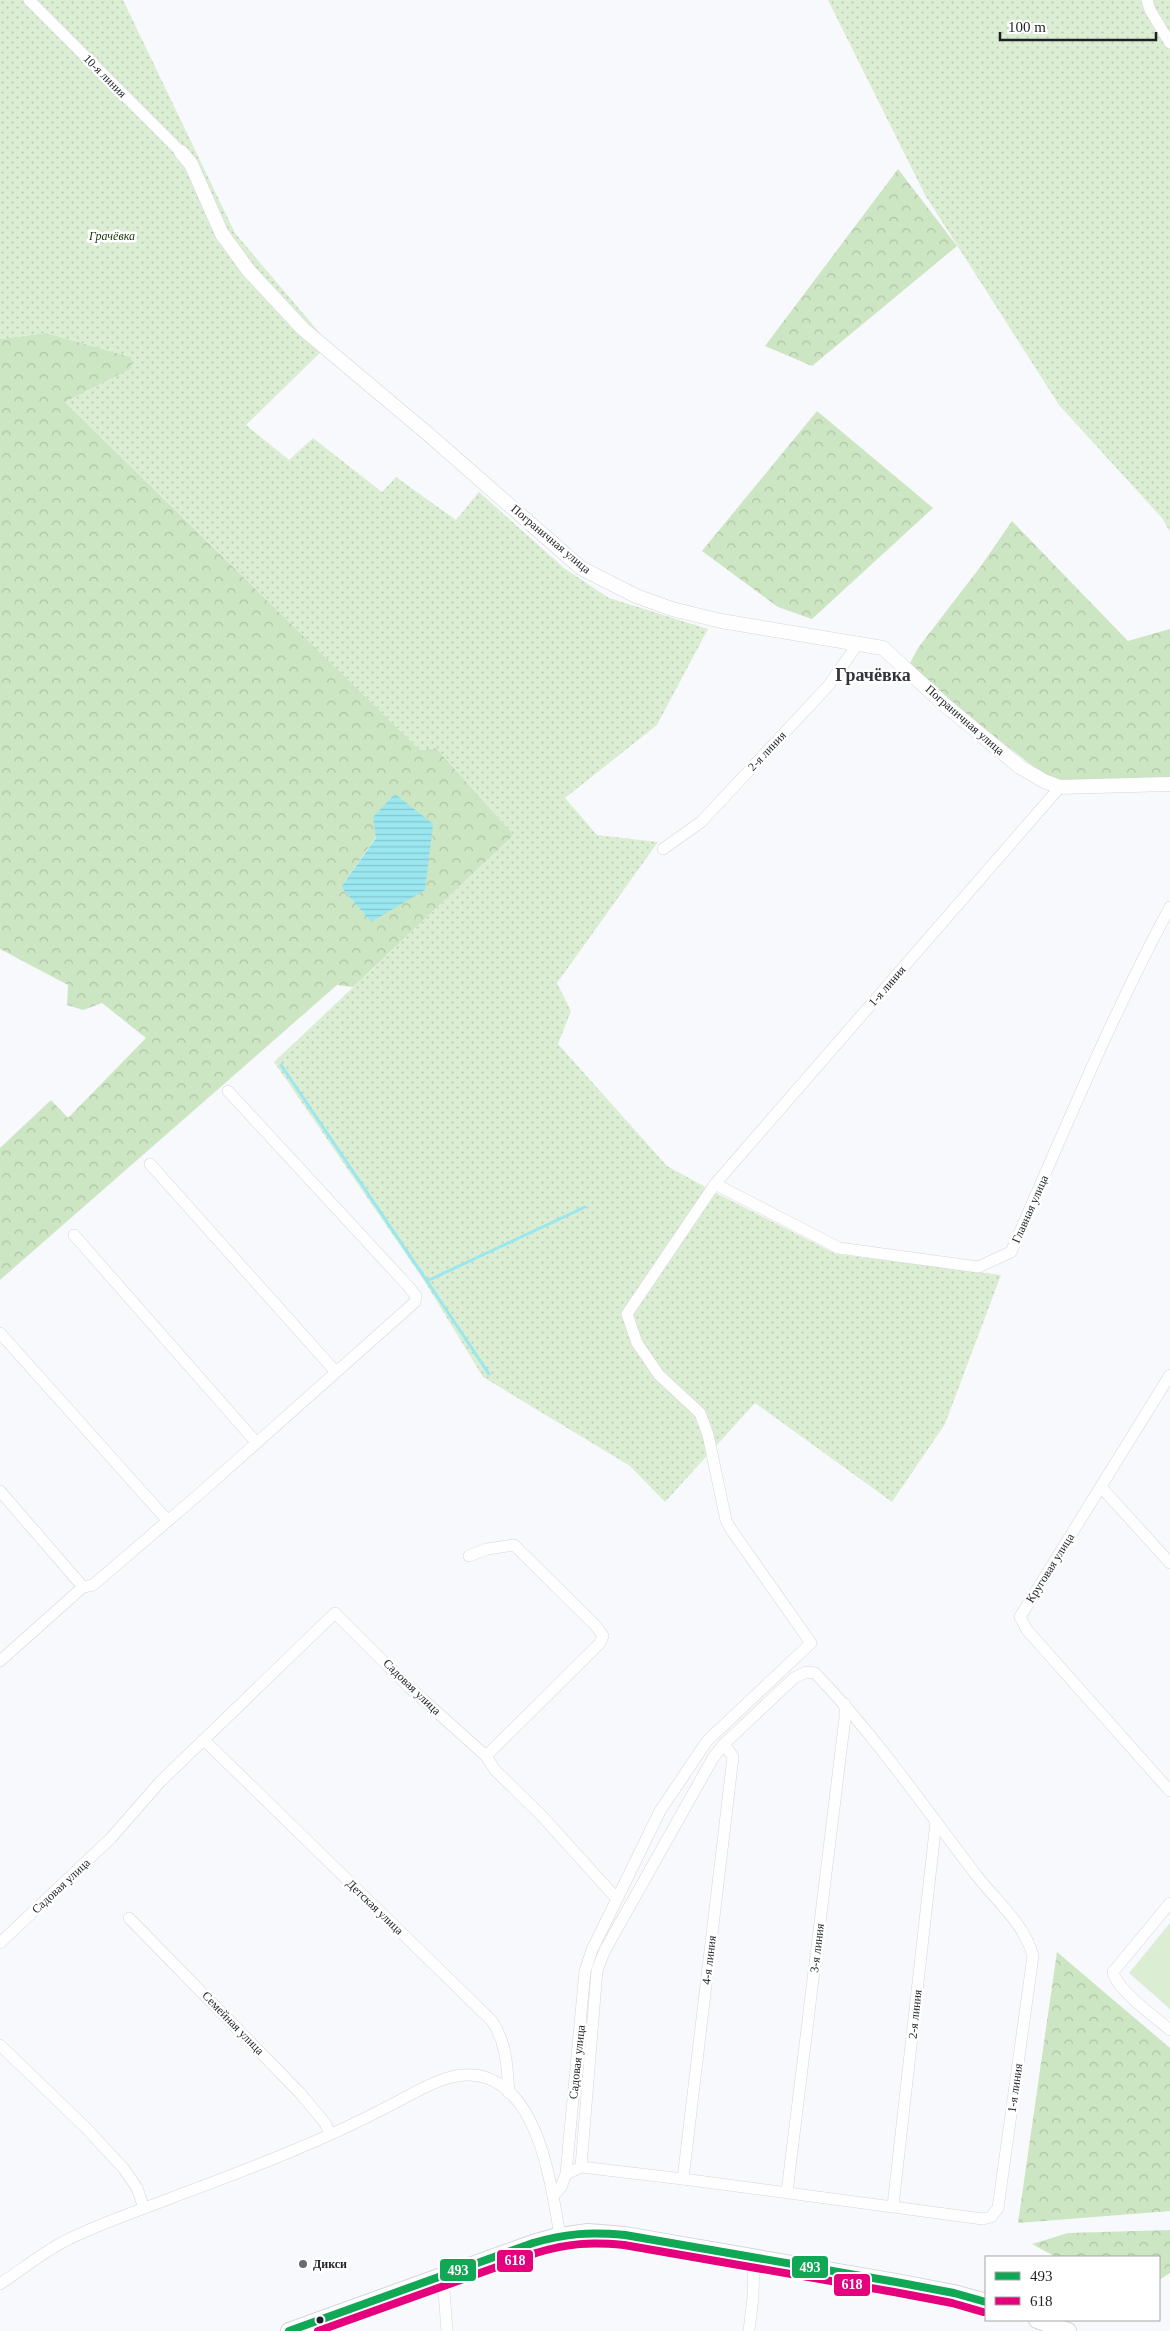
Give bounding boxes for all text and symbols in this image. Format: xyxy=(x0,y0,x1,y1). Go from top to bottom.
scale bar xyxy=(1000,10,1156,42)
text: 100 m xyxy=(1008,19,1046,35)
street label: 10-я линия xyxy=(80,51,130,101)
park label: Грачёвка xyxy=(88,229,135,243)
street label: Пограничная улица xyxy=(508,502,594,577)
district label: Грачёвка xyxy=(835,665,911,685)
street label: Пограничная улица xyxy=(923,682,1008,758)
street label: 2-я линия xyxy=(745,728,789,774)
street label: 1-я линия xyxy=(866,962,909,1009)
street label: Главная улица xyxy=(1009,1172,1051,1245)
street label: Круговая улица xyxy=(1023,1530,1077,1605)
street label: Садовая улица xyxy=(380,1656,444,1718)
street label: Садовая улица xyxy=(29,1855,93,1916)
street label: Детская улица xyxy=(344,1876,407,1938)
street label: 3-я линия xyxy=(807,1922,827,1973)
street label: 4-я линия xyxy=(699,1934,719,1985)
street label: Семейная улица xyxy=(199,1988,267,2058)
street label: 2-я линия xyxy=(905,1988,925,2039)
street label: Садовая улица xyxy=(566,2024,588,2100)
street label: 1-я линия xyxy=(1005,2062,1025,2113)
line badge: 618 xyxy=(496,2249,534,2273)
text: 618 xyxy=(505,2253,526,2268)
line badge: 493 xyxy=(791,2255,829,2279)
legend xyxy=(985,2256,1160,2321)
place label: Дикси xyxy=(313,2257,347,2271)
marker: Дикси xyxy=(297,2258,309,2270)
line badge: 493 xyxy=(439,2258,477,2282)
text: 493 xyxy=(800,2260,821,2275)
text: 493 xyxy=(448,2263,469,2278)
text: 493 xyxy=(1030,2268,1053,2284)
line badge: 618 xyxy=(833,2273,871,2297)
text: 618 xyxy=(842,2277,863,2292)
text: 618 xyxy=(1030,2293,1053,2309)
unlabelled marker xyxy=(315,2315,325,2325)

